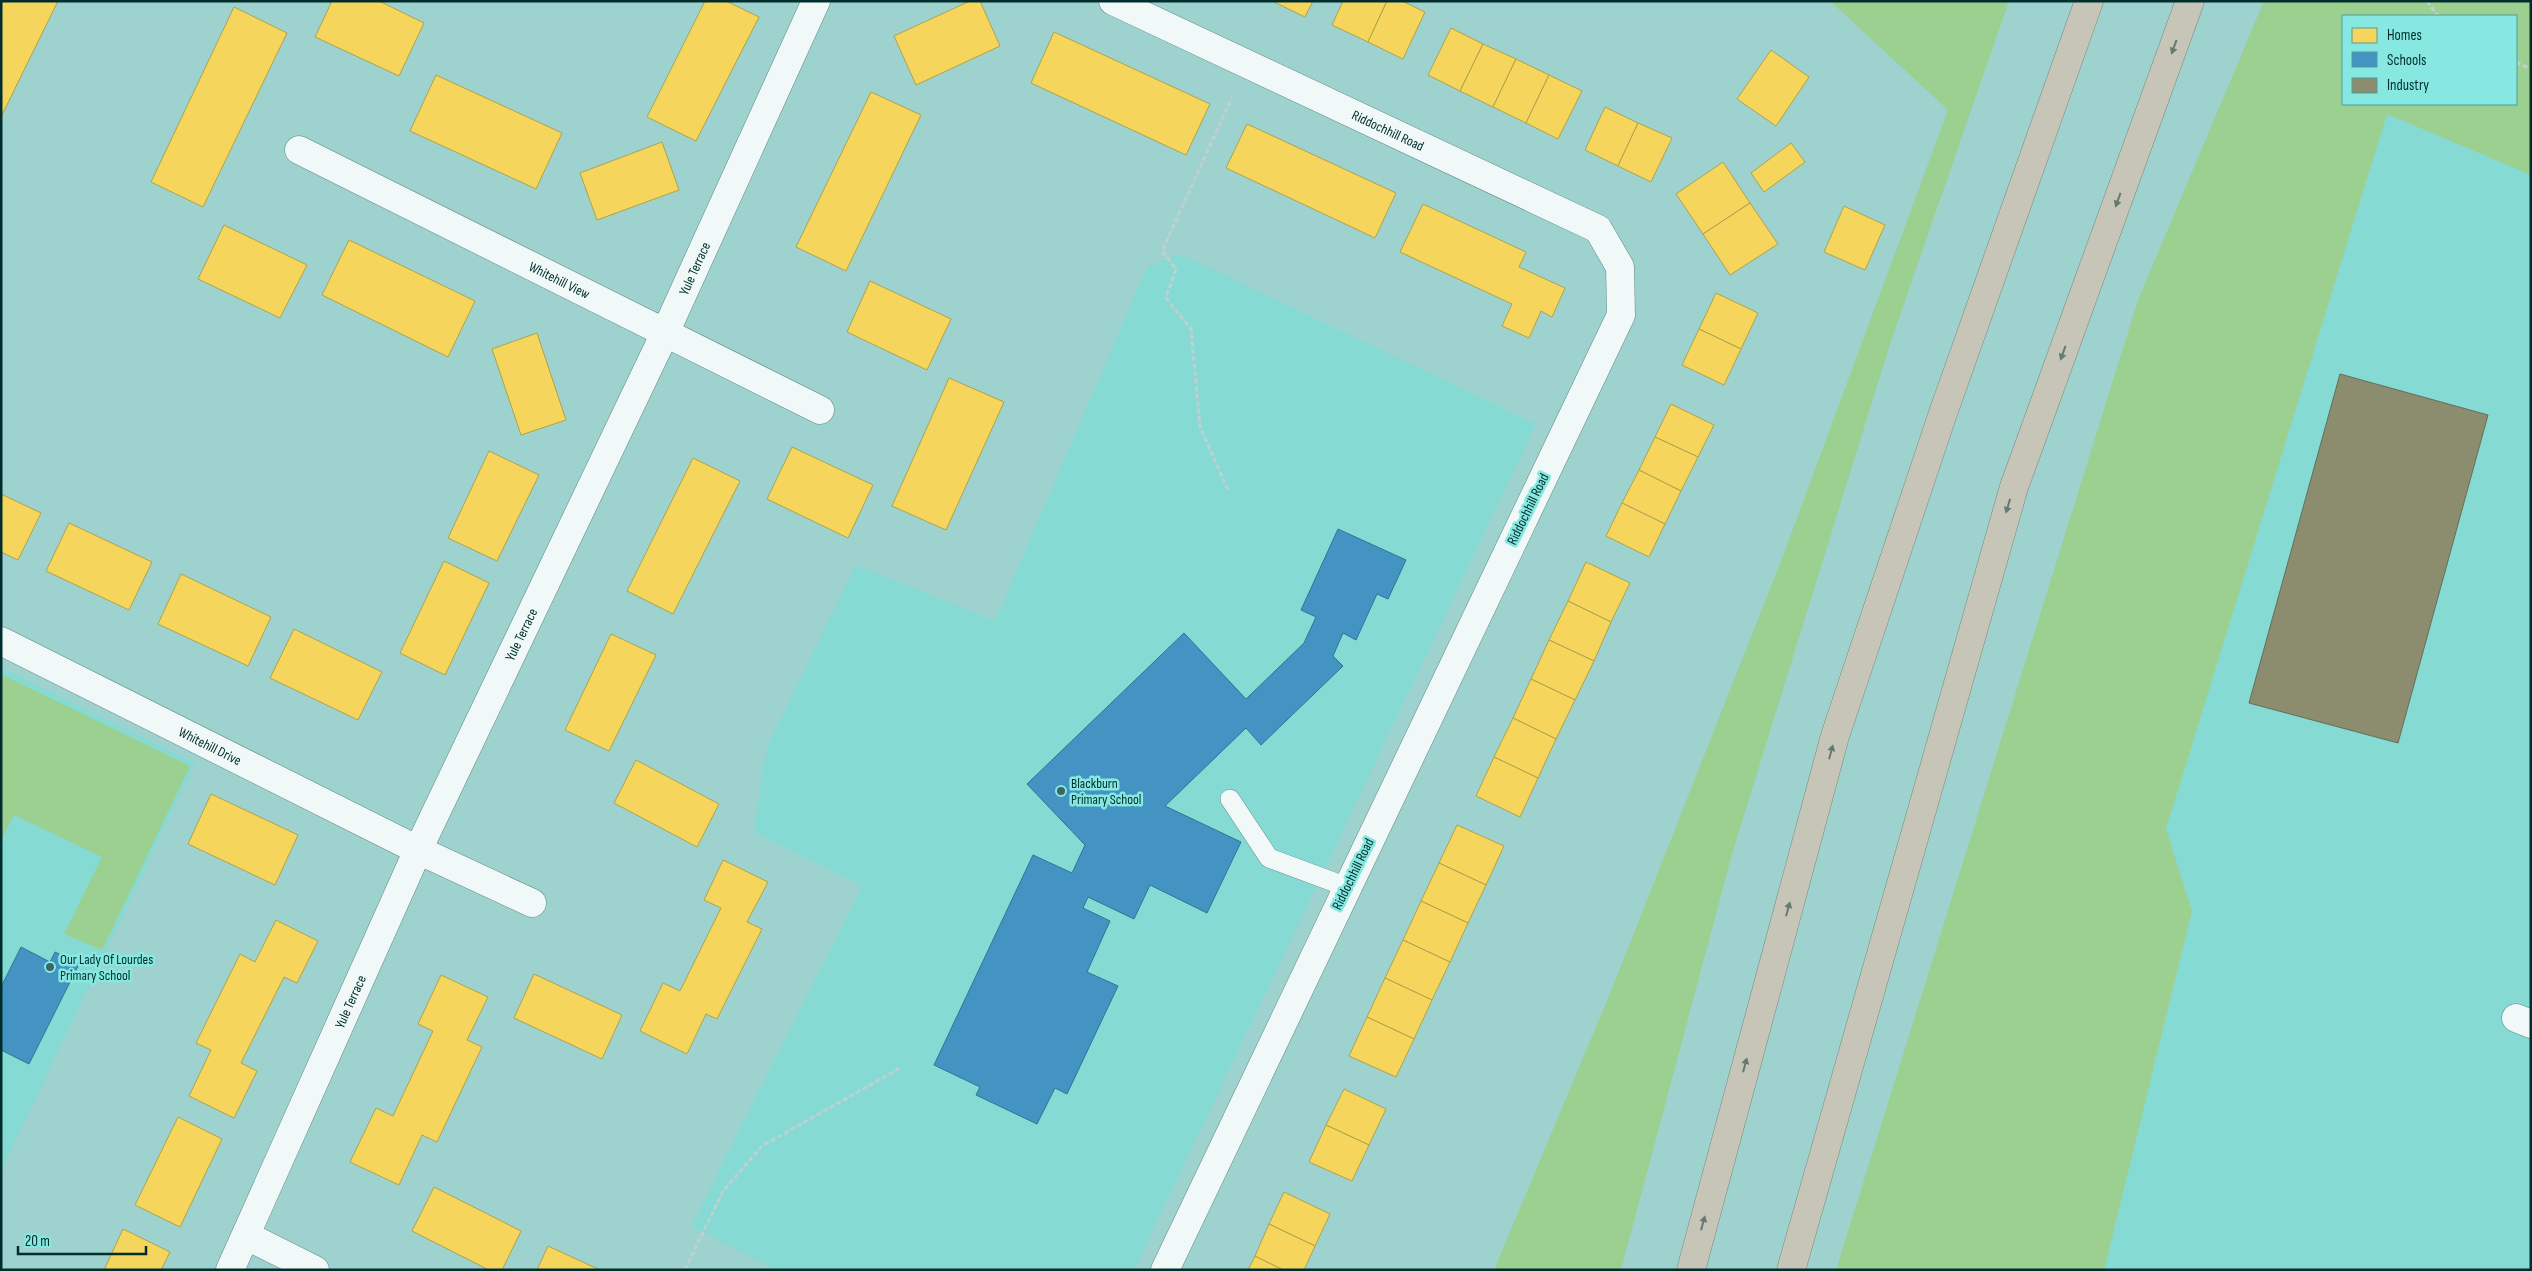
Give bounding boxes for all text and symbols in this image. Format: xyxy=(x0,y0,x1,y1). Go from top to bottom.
legend xyxy=(2342,15,2517,105)
text: Homes xyxy=(2387,26,2422,45)
one-way arrow xyxy=(2170,40,2178,55)
text: Schools xyxy=(2387,51,2426,70)
text: Industry xyxy=(2387,76,2429,95)
street label: Riddochhill Road xyxy=(1349,106,1427,155)
one-way arrow xyxy=(2114,193,2122,208)
street label: Yule Terrace xyxy=(675,239,714,298)
street label: Whitehill View xyxy=(526,258,593,302)
one-way arrow xyxy=(2059,345,2066,360)
street label: Riddochhill Road xyxy=(1503,470,1553,548)
one-way arrow xyxy=(2004,498,2012,513)
street label: Yule Terrace xyxy=(501,605,541,664)
street label: Whitehill Drive xyxy=(176,723,244,769)
one-way arrow xyxy=(1827,745,1835,760)
place label: Blackburn Primary School xyxy=(1071,775,1141,808)
marker: Blackburn Primary School xyxy=(1055,785,1067,797)
street label: Riddochhill Road xyxy=(1328,835,1378,913)
one-way arrow xyxy=(1784,901,1792,916)
place label: Our Lady Of Lourdes Primary School xyxy=(60,951,153,984)
marker: Our Lady Of Lourdes Primary School xyxy=(44,961,56,973)
street label: Yule Terrace xyxy=(331,972,369,1031)
one-way arrow xyxy=(1741,1058,1749,1073)
one-way arrow xyxy=(1700,1215,1708,1230)
scale bar xyxy=(18,1224,145,1256)
text: 20 m xyxy=(25,1232,50,1251)

